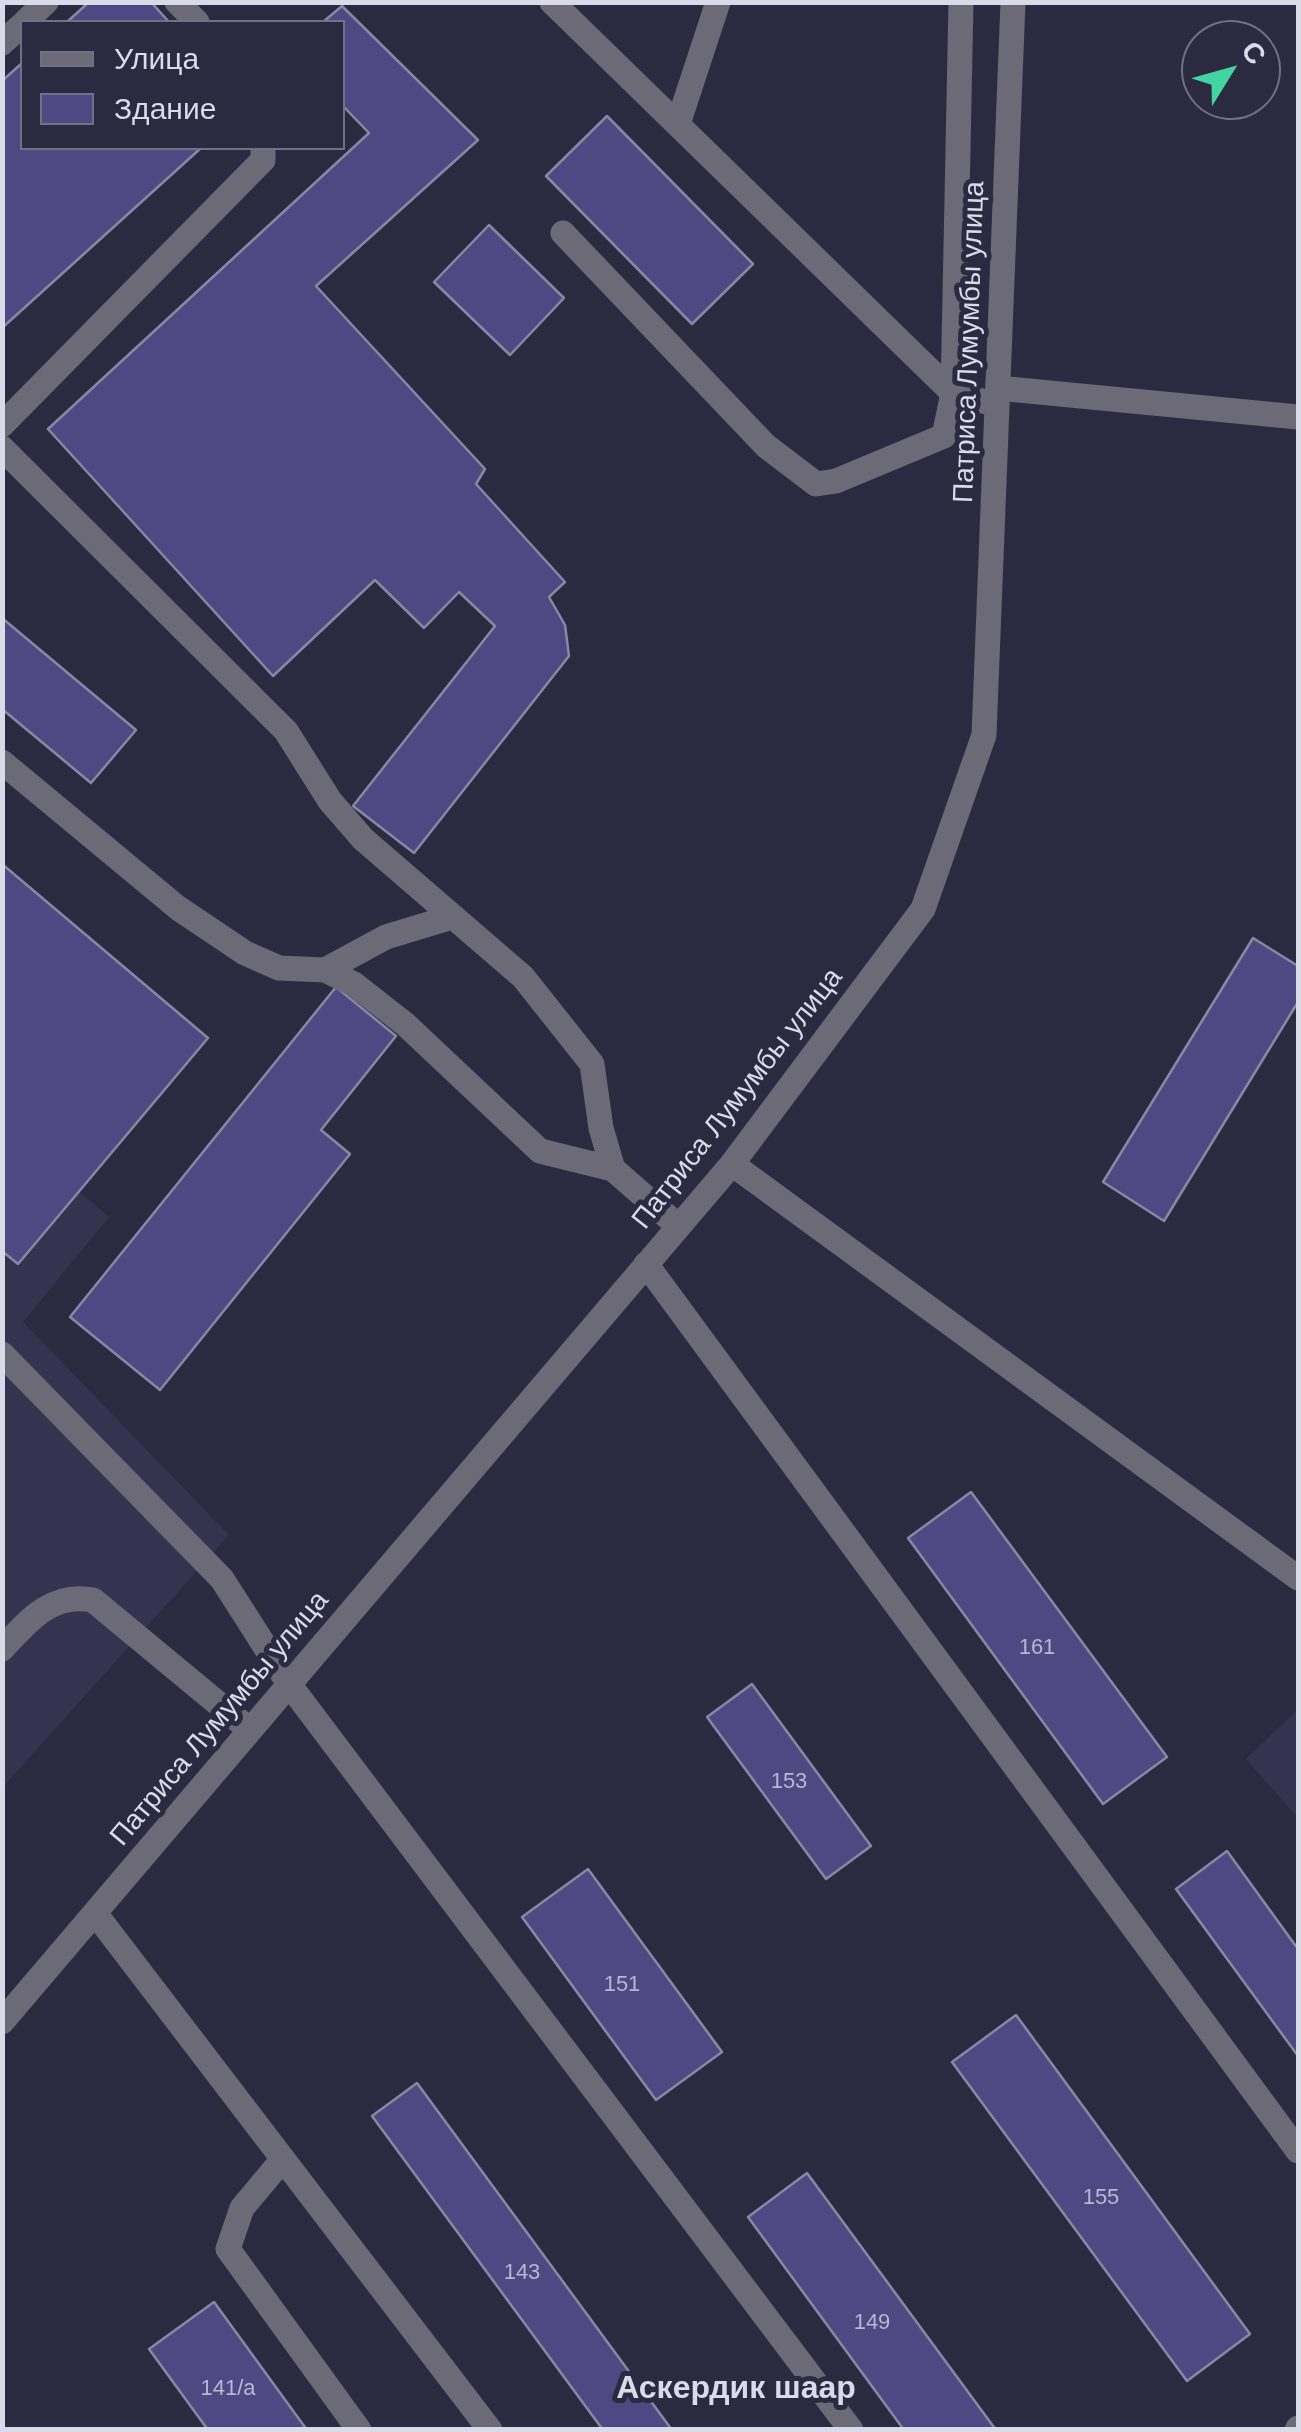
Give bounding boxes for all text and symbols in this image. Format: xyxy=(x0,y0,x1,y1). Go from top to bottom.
legend xyxy=(20,20,345,150)
north arrow xyxy=(1181,20,1281,120)
text: С xyxy=(1235,35,1272,70)
text: Улица xyxy=(114,42,199,75)
text: Здание xyxy=(114,92,216,125)
street label: Патриса Лумумбы улица xyxy=(948,181,992,503)
street label: Патриса Лумумбы улица xyxy=(626,962,850,1236)
street label: Патриса Лумумбы улица xyxy=(104,1585,336,1853)
house number: 161 xyxy=(1019,1635,1055,1661)
house number: 153 xyxy=(771,1769,807,1795)
house number: 151 xyxy=(604,1972,640,1998)
house number: 155 xyxy=(1083,2185,1119,2211)
house number: 143 xyxy=(504,2260,540,2286)
house number: 149 xyxy=(854,2310,890,2336)
district label: Аскердик шаар xyxy=(616,2370,856,2408)
house number: 141/a xyxy=(200,2376,256,2402)

